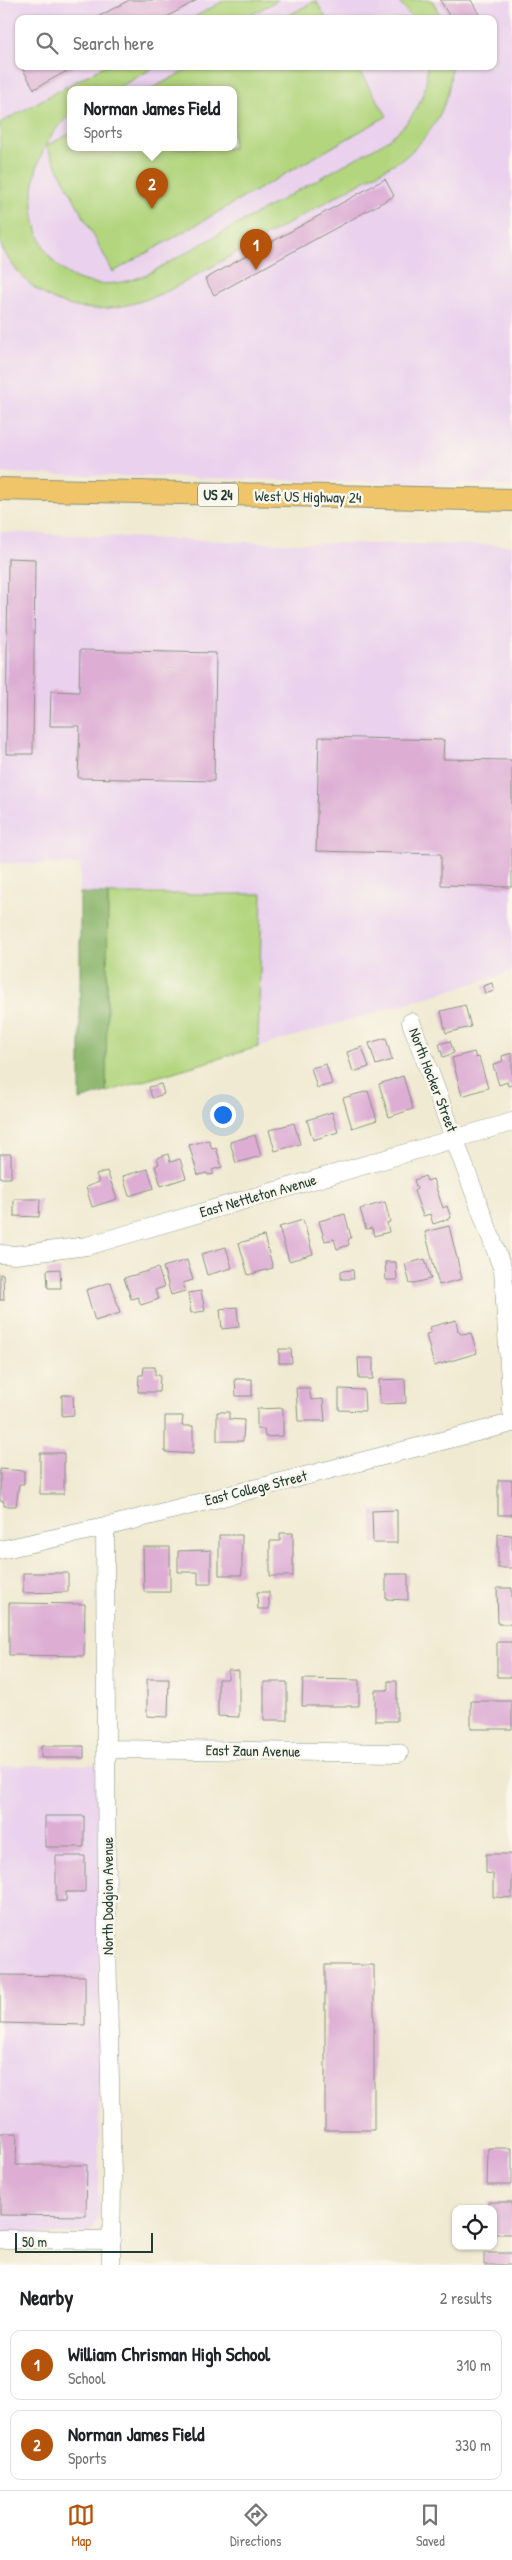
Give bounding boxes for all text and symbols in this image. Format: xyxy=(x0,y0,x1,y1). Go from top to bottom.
search box xyxy=(15,15,497,70)
icon: search xyxy=(33,29,61,57)
text: Search here xyxy=(73,30,154,56)
popup xyxy=(67,86,237,151)
text: Norman James Field xyxy=(84,95,220,121)
text: Sports xyxy=(84,121,122,143)
pin: 2 xyxy=(136,168,168,209)
pin: 1 xyxy=(240,229,272,270)
road number: US 24 xyxy=(198,484,238,506)
street label: West US Highway 24 xyxy=(254,485,362,508)
street label: North Hocker Street xyxy=(404,1025,463,1136)
your location xyxy=(210,1102,236,1128)
street label: East Nettleton Avenue xyxy=(197,1169,319,1222)
street label: East College Street xyxy=(203,1464,310,1510)
street label: East Zaun Avenue xyxy=(206,1739,301,1762)
street label: North Dodgion Avenue xyxy=(97,1837,118,1955)
map controls xyxy=(452,2205,497,2250)
button: locate xyxy=(452,2205,497,2250)
scale bar xyxy=(15,2230,152,2253)
text: 50 m xyxy=(22,2232,47,2251)
text: Nearby xyxy=(20,2283,73,2312)
text: 2 results xyxy=(440,2287,492,2309)
text: William Chrisman High School xyxy=(68,2341,270,2367)
text: 1 xyxy=(34,2354,40,2376)
text: 310 m xyxy=(456,2354,491,2376)
text: School xyxy=(68,2367,105,2389)
text: Norman James Field xyxy=(68,2421,204,2447)
text: 2 xyxy=(33,2434,41,2456)
text: 330 m xyxy=(455,2434,491,2456)
text: Sports xyxy=(68,2447,106,2469)
tab: Map xyxy=(67,2501,95,2550)
tab: Directions xyxy=(230,2501,281,2550)
tab: Saved xyxy=(416,2501,445,2550)

